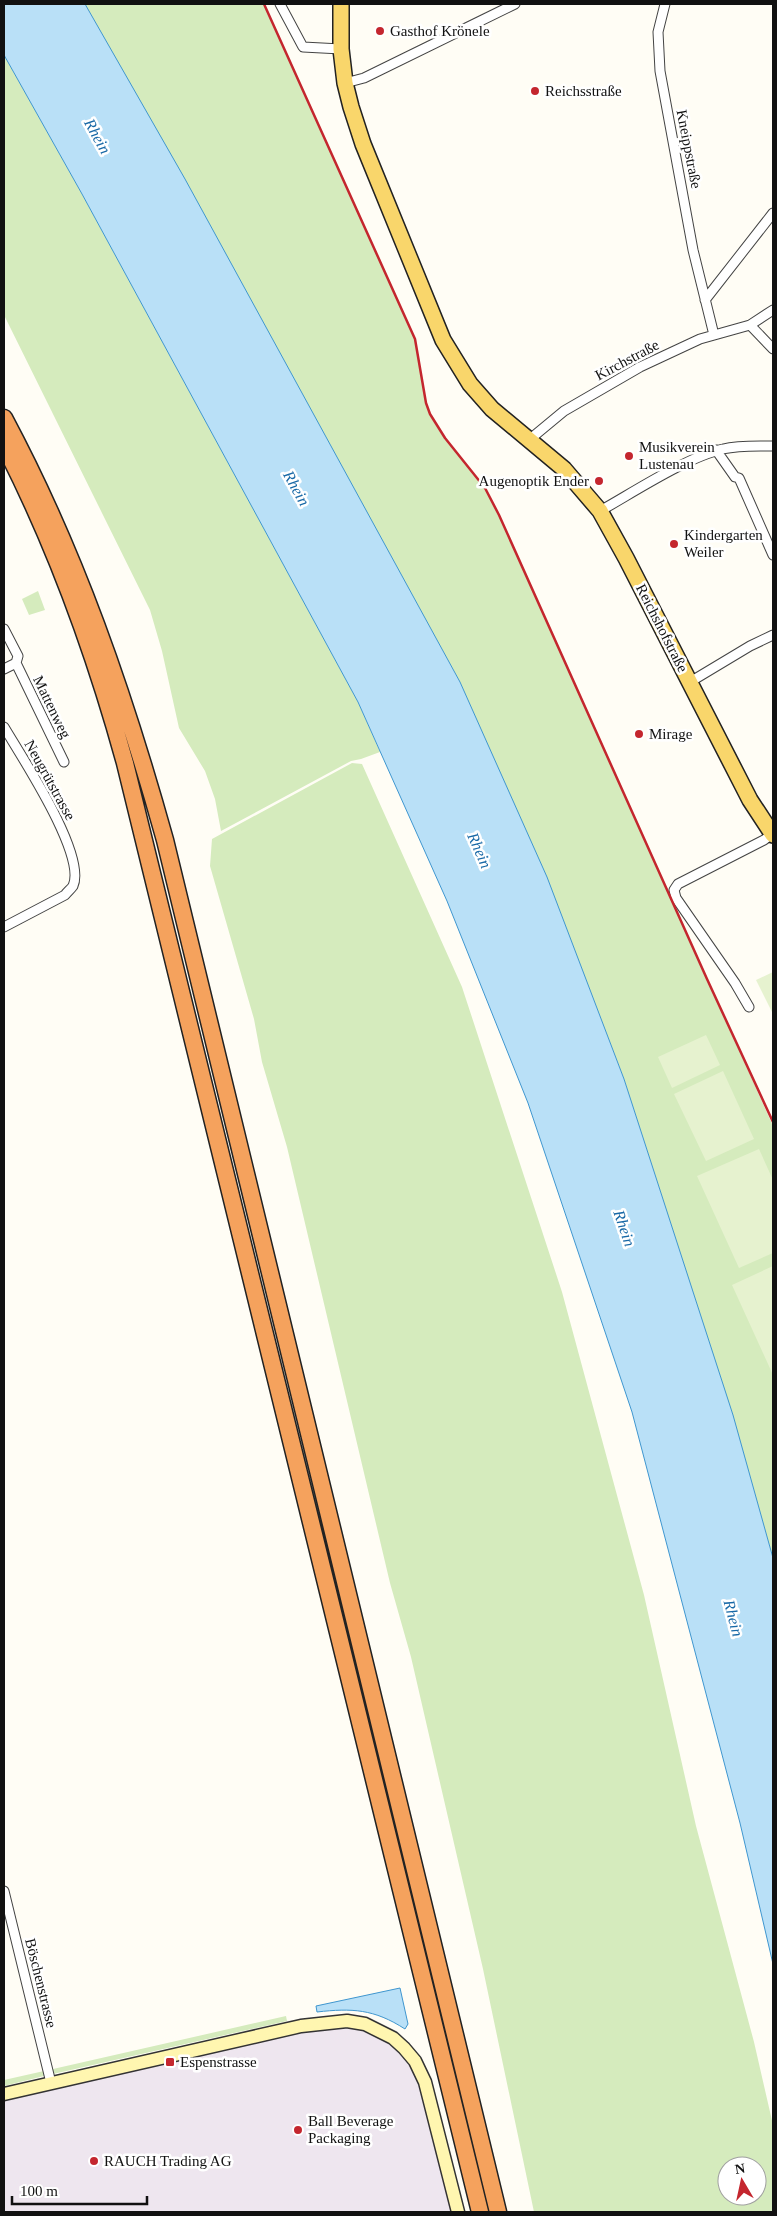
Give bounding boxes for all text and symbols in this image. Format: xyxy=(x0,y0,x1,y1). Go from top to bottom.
place label: Gasthof Krönele xyxy=(390,23,490,39)
marker: Gasthof Krönele xyxy=(374,25,386,37)
place label: Reichsstraße xyxy=(545,83,622,99)
marker: Reichsstraße xyxy=(529,85,541,97)
street label: Kneippstraße xyxy=(674,108,705,190)
water label: Rhein xyxy=(81,115,114,157)
street label: Kirchstraße xyxy=(592,336,662,383)
place label: Musikverein Lustenau xyxy=(639,439,715,472)
marker: Musikverein Lustenau xyxy=(623,450,635,462)
water label: Rhein xyxy=(280,467,313,509)
place label: Augenoptik Ender xyxy=(479,473,589,489)
marker: Augenoptik Ender xyxy=(593,475,605,487)
place label: Kindergarten Weiler xyxy=(684,527,763,560)
marker: Kindergarten Weiler xyxy=(668,538,680,550)
street label: Reichshofstraße xyxy=(633,581,691,675)
street label: Mattenweg xyxy=(30,673,74,741)
place label: Mirage xyxy=(649,726,693,742)
marker: Mirage xyxy=(633,728,645,740)
street label: Neugrütstrasse xyxy=(21,737,79,823)
water label: Rhein xyxy=(464,829,495,871)
water label: Rhein xyxy=(610,1207,639,1249)
water label: Rhein xyxy=(720,1597,747,1638)
street label: Böschenstrasse xyxy=(22,1937,60,2030)
place label: Espenstrasse xyxy=(180,2054,257,2070)
marker: Espenstrasse xyxy=(164,2056,176,2068)
place label: Ball Beverage Packaging xyxy=(308,2113,394,2146)
marker: Ball Beverage Packaging xyxy=(292,2124,304,2136)
place label: RAUCH Trading AG xyxy=(104,2153,232,2169)
marker: RAUCH Trading AG xyxy=(88,2155,100,2167)
north arrow xyxy=(717,2156,767,2206)
text: N xyxy=(734,2160,746,2177)
scale bar xyxy=(12,2174,148,2206)
text: 100 m xyxy=(20,2183,58,2199)

